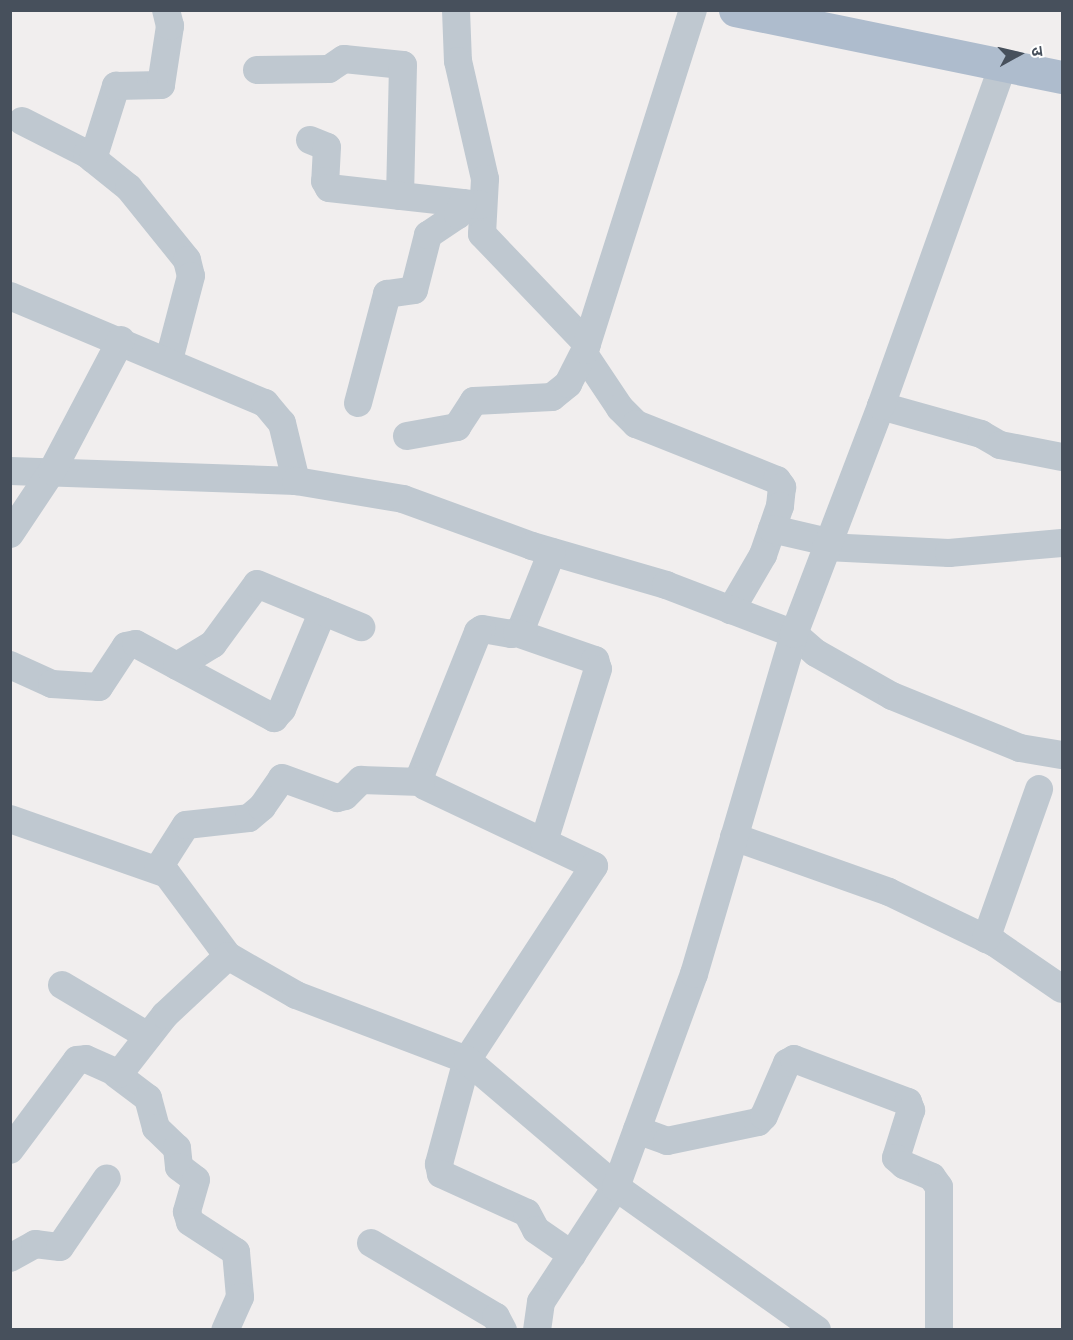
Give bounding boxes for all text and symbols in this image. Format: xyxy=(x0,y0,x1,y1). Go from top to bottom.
north arrow xyxy=(989,24,1049,84)
text: उ xyxy=(1025,45,1049,58)

